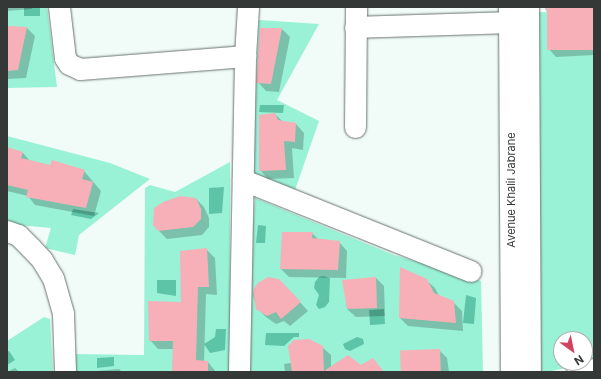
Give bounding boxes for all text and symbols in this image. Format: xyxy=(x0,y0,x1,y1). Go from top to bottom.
street label: Avenue Khalil Jabrane xyxy=(504,132,518,248)
north arrow xyxy=(553,331,593,371)
text: N xyxy=(572,352,586,368)

